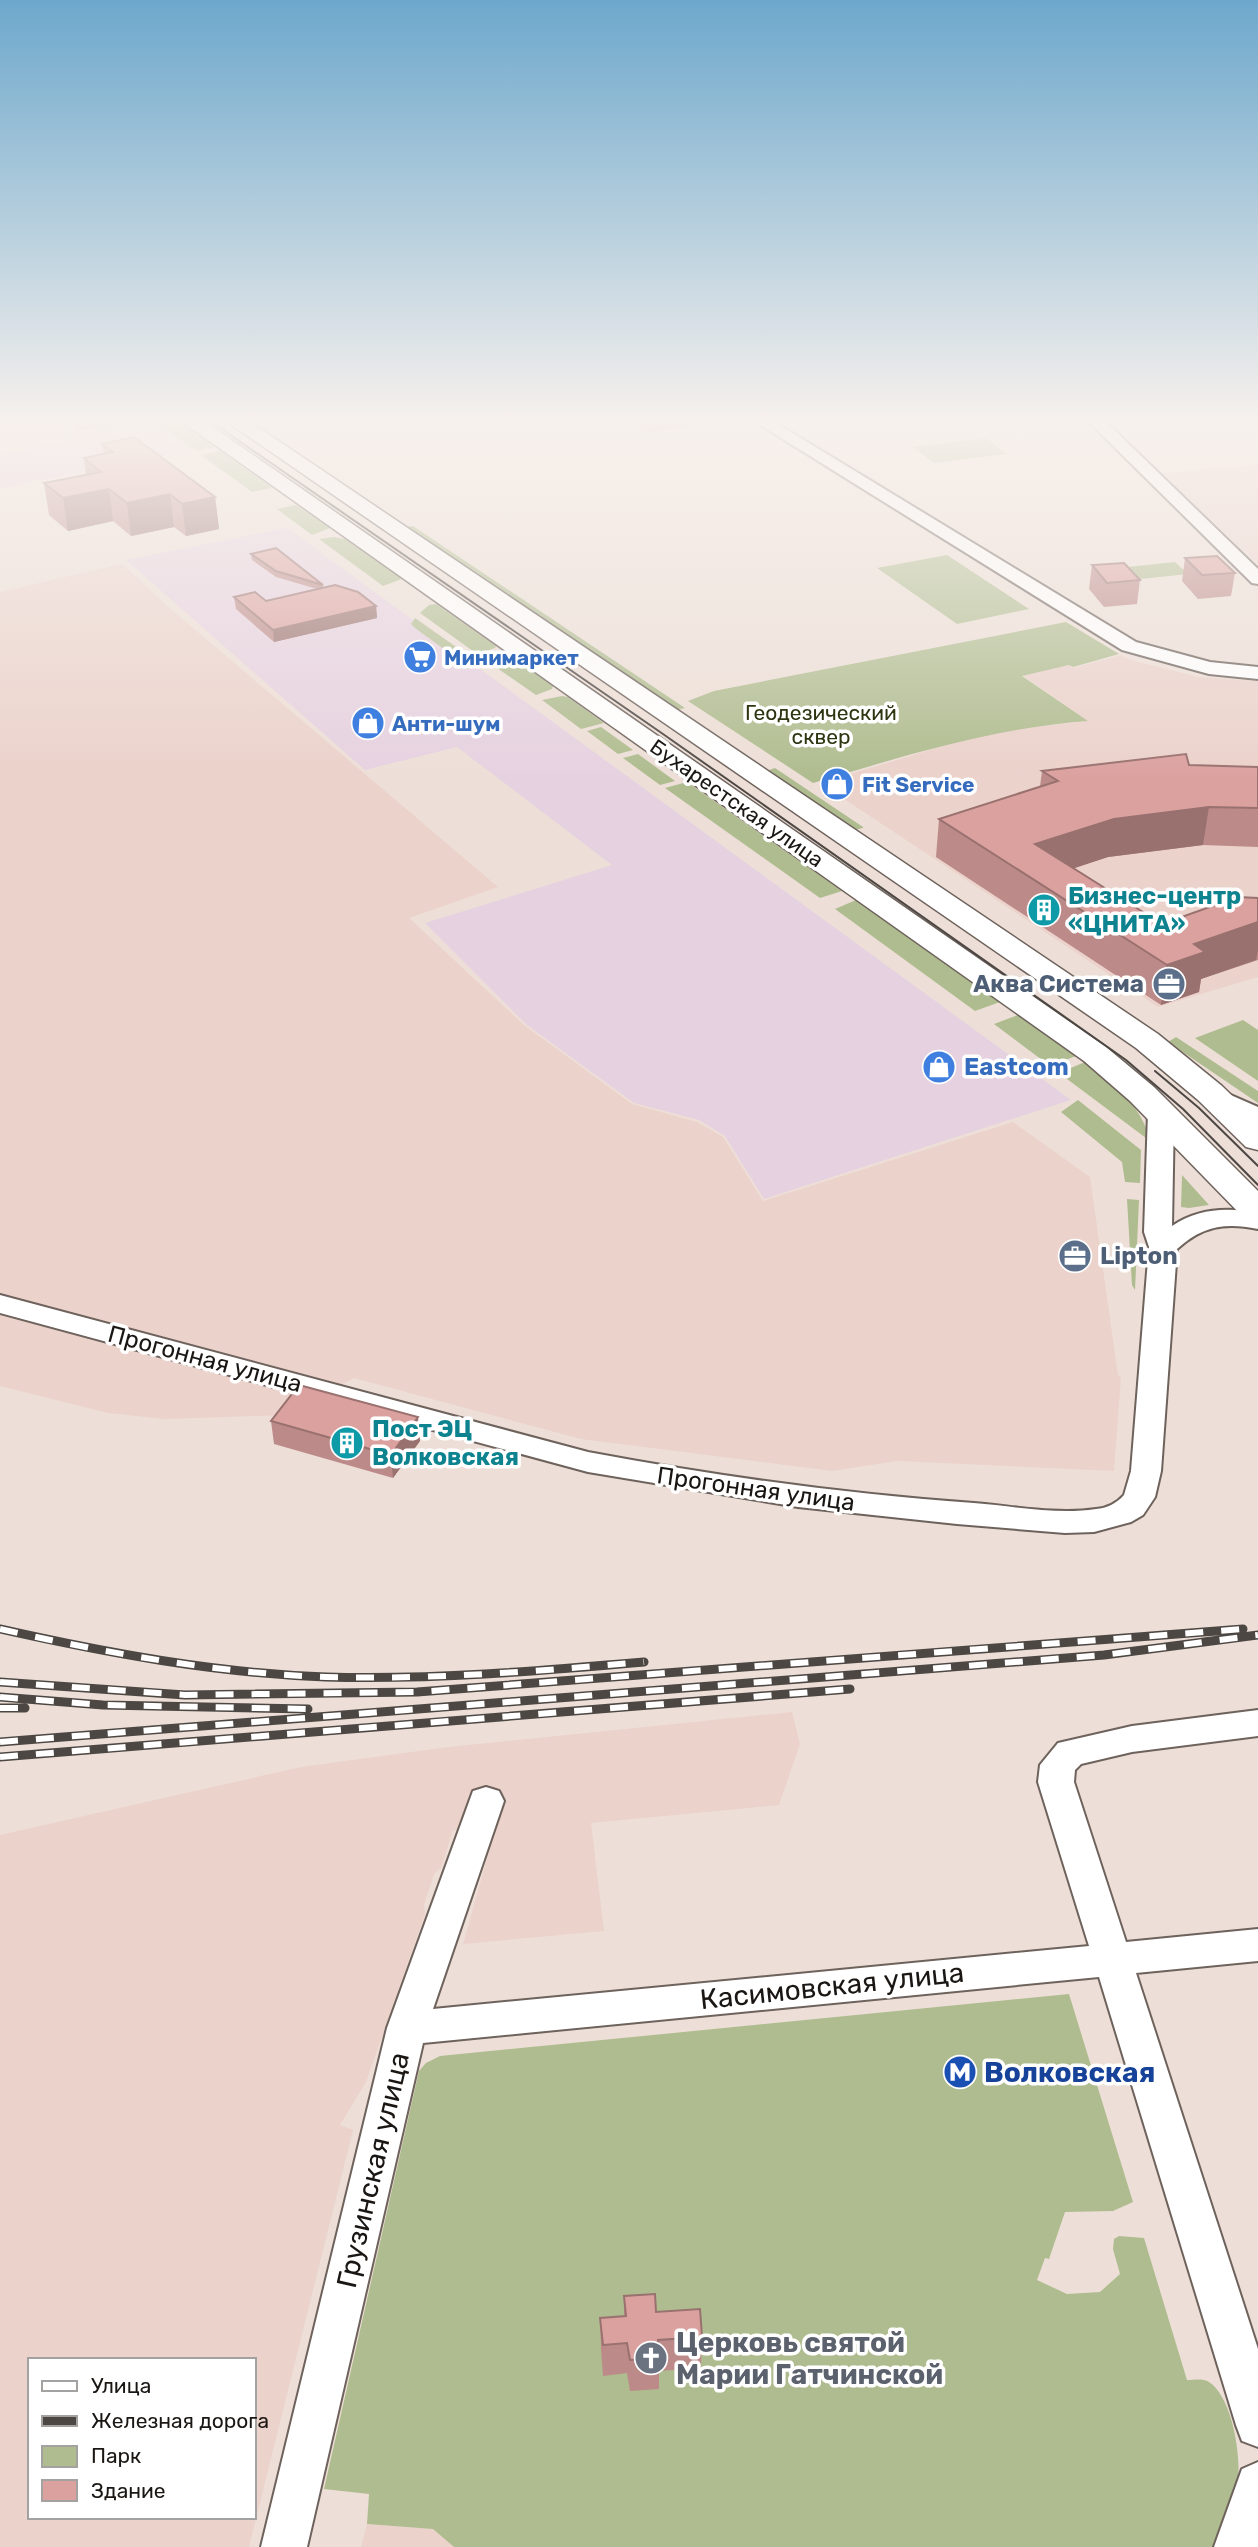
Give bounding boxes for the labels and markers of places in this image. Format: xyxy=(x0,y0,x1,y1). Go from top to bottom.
supermarket icon: Минимаркет xyxy=(401,638,439,676)
place label: Минимаркет xyxy=(444,645,579,670)
shop icon: Анти-шум xyxy=(349,704,387,742)
place label: Анти-шум xyxy=(392,711,500,736)
shop icon: Fit Service xyxy=(818,765,856,803)
place label: Fit Service xyxy=(862,772,975,797)
place label: Бизнес-центр «ЦНИТА» xyxy=(1068,882,1241,938)
building icon: Бизнес-центр «ЦНИТА» xyxy=(1025,891,1063,929)
office icon: Аква Система xyxy=(1150,965,1188,1003)
place label: Аква Система xyxy=(973,970,1144,998)
shop icon: Eastcom xyxy=(920,1048,958,1086)
place label: Eastcom xyxy=(964,1053,1069,1081)
office icon: Lipton xyxy=(1056,1237,1094,1275)
place label: Lipton xyxy=(1100,1242,1178,1270)
place label: Пост ЭЦ Волковская xyxy=(372,1415,519,1471)
building icon: Пост ЭЦ Волковская xyxy=(328,1424,366,1462)
metro station icon: Волковская xyxy=(941,2053,979,2091)
place label: Волковская xyxy=(984,2056,1155,2089)
place label: Церковь святой Марии Гатчинской xyxy=(676,2326,943,2391)
church icon: Церковь святой Марии Гатчинской xyxy=(632,2339,670,2377)

